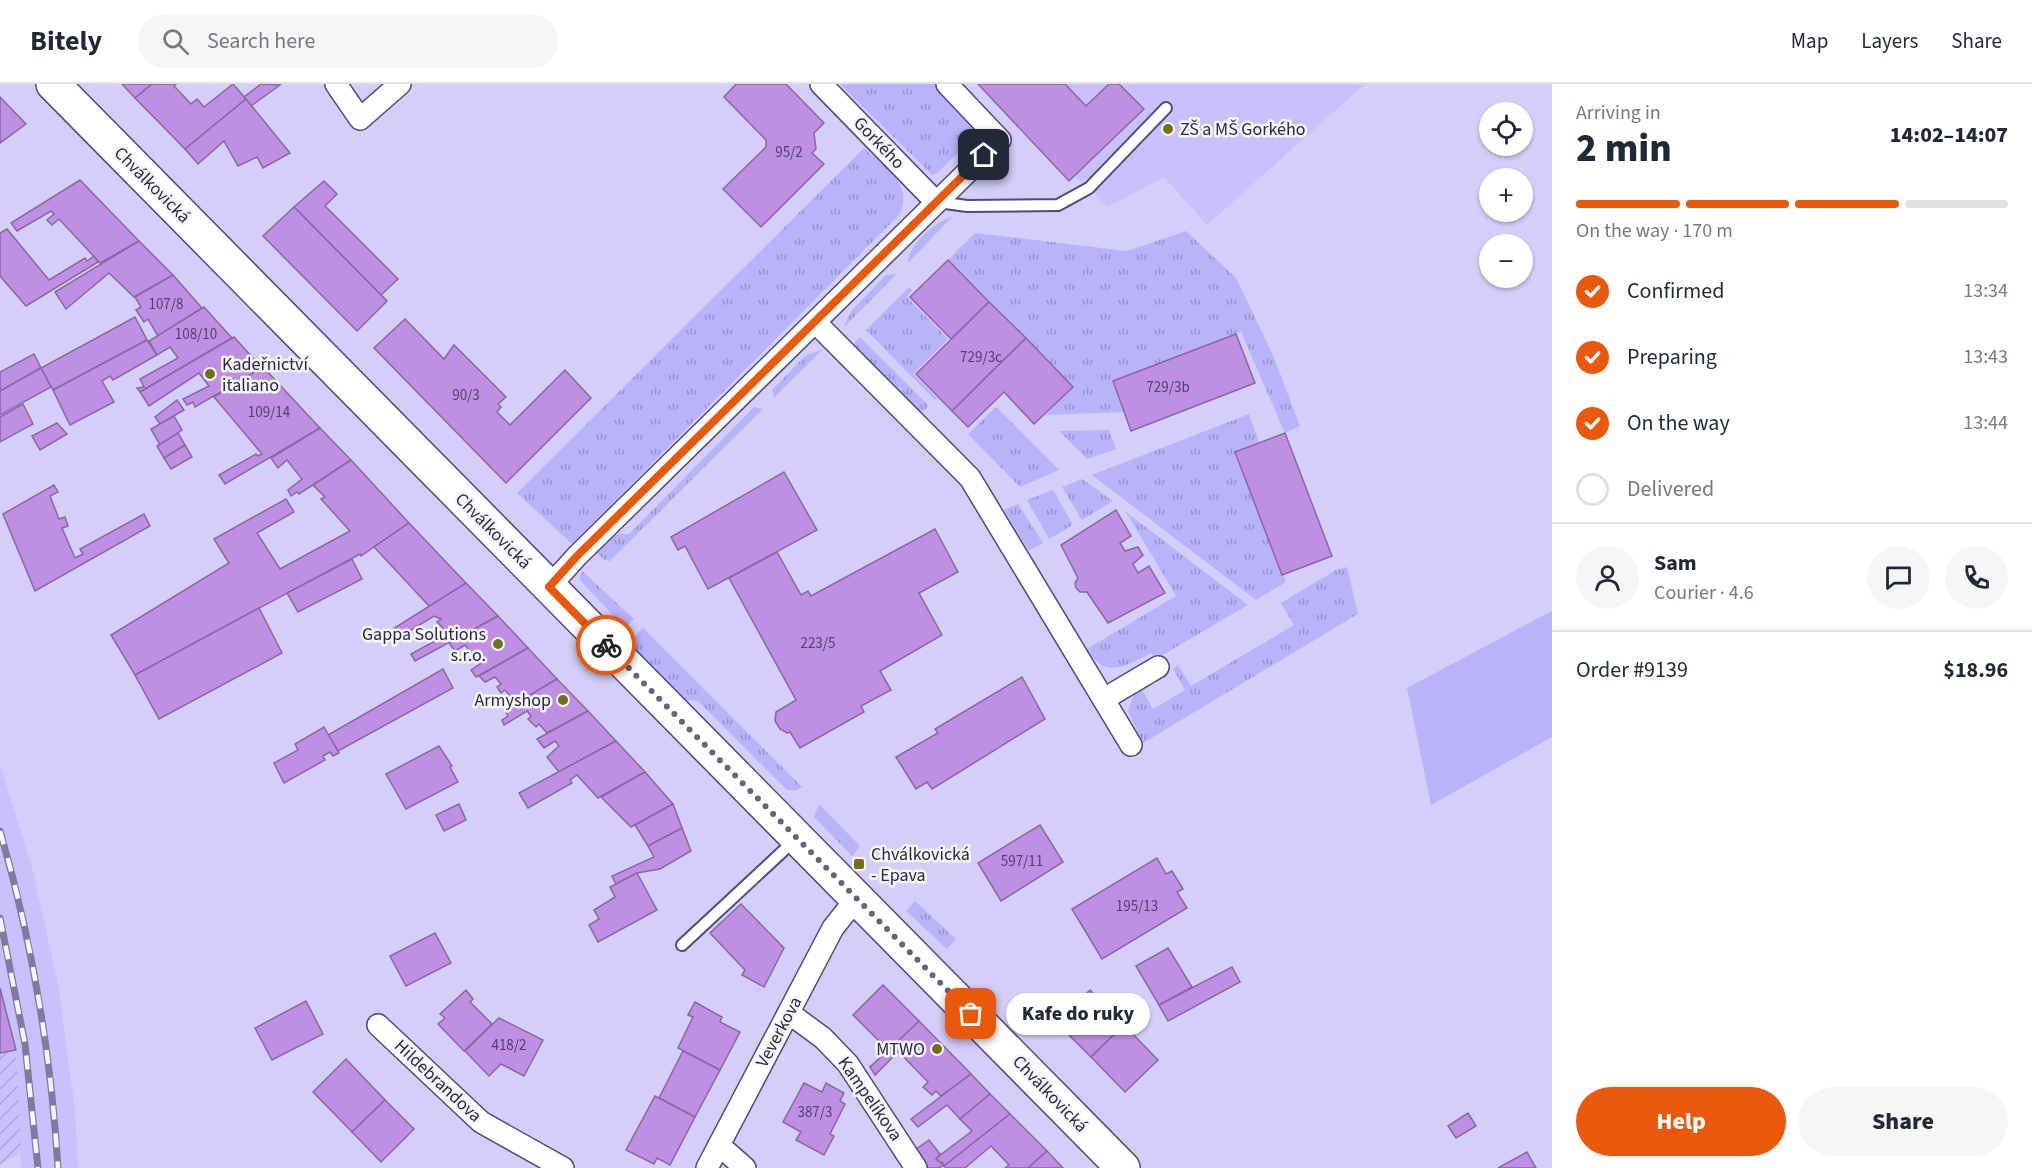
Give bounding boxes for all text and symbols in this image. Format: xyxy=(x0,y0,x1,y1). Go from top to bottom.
search box xyxy=(138,14,558,68)
text: Bitely xyxy=(30,21,102,61)
icon: search xyxy=(159,25,192,58)
text: Search here xyxy=(207,25,315,57)
text: Map xyxy=(1791,26,1828,56)
text: Layers xyxy=(1861,26,1918,56)
text: Share xyxy=(1951,26,2002,56)
text: Arriving in xyxy=(1576,99,1661,127)
map controls xyxy=(1479,102,1533,288)
button: locate xyxy=(1479,102,1533,156)
street label: Gorkého xyxy=(848,111,910,175)
place label: ZŠ a MŠ Gorkého xyxy=(1180,117,1306,142)
text: 14:02–14:07 xyxy=(1890,119,2008,151)
text: 2 min xyxy=(1576,121,1672,177)
marker: ZŠ a MŠ Gorkého xyxy=(1161,122,1175,136)
pin xyxy=(958,129,1009,180)
icon: home xyxy=(967,138,1000,171)
street label: Chválkovická xyxy=(108,141,196,229)
house number: 95/2 xyxy=(775,142,803,163)
button: + xyxy=(1479,168,1533,222)
text: On the way · 170 m xyxy=(1576,217,1733,245)
button: − xyxy=(1479,234,1533,288)
icon: check xyxy=(1576,275,1609,308)
text: Confirmed xyxy=(1627,275,1724,307)
text: 13:34 xyxy=(1963,277,2008,305)
house number: 107/8 xyxy=(148,294,184,315)
house number: 108/10 xyxy=(175,324,217,345)
icon: check xyxy=(1576,341,1609,374)
text: Preparing xyxy=(1627,341,1717,373)
text: 13:43 xyxy=(1963,343,2008,371)
house number: 729/3c xyxy=(960,347,1002,368)
place label: Kadeřnictví italiano xyxy=(222,352,308,398)
marker: Kadeřnictví italiano xyxy=(203,367,217,381)
house number: 729/3b xyxy=(1146,377,1190,398)
house number: 90/3 xyxy=(452,385,480,406)
house number: 109/14 xyxy=(248,402,291,423)
icon: check xyxy=(1576,407,1609,440)
text: On the way xyxy=(1627,407,1730,439)
text: 13:44 xyxy=(1963,409,2008,437)
text: Delivered xyxy=(1627,473,1714,505)
street label: Chválkovická xyxy=(449,487,537,575)
button: person xyxy=(1576,546,1639,609)
button: chat xyxy=(1867,546,1930,609)
button: phone xyxy=(1945,546,2008,609)
text: Sam xyxy=(1654,547,1697,579)
text: Courier · 4.6 xyxy=(1654,579,1754,607)
courier xyxy=(576,615,636,675)
place label: Gappa Solutions s.r.o. xyxy=(362,622,486,668)
icon: bike xyxy=(590,629,623,662)
house number: 223/5 xyxy=(800,633,836,654)
marker: Gappa Solutions s.r.o. xyxy=(491,637,505,651)
text: Order #9139 xyxy=(1576,654,1688,686)
text: $18.96 xyxy=(1943,654,2008,686)
place label: Armyshop xyxy=(475,688,551,713)
marker: Armyshop xyxy=(556,693,570,707)
place label: Chválkovická - Epava xyxy=(871,842,970,888)
house number: 597/11 xyxy=(1001,851,1043,872)
marker: Chválkovická - Epava xyxy=(852,857,866,871)
house number: 195/13 xyxy=(1116,896,1158,917)
pin xyxy=(945,988,996,1039)
street label: Veverkova xyxy=(750,992,808,1072)
callout: Kafe do ruky xyxy=(1007,993,1151,1035)
icon: bag xyxy=(954,997,987,1030)
text: Kafe do ruky xyxy=(1022,1000,1134,1028)
street label: Hildebrandova xyxy=(389,1034,487,1128)
house number: 418/2 xyxy=(491,1035,527,1056)
place label: MTWO xyxy=(876,1037,925,1062)
marker: MTWO xyxy=(930,1042,944,1056)
street label: Chválkovická xyxy=(1007,1050,1093,1138)
street label: Kampelíkova xyxy=(832,1052,908,1146)
button: Help xyxy=(1576,1087,1786,1156)
button: Share xyxy=(1798,1087,2008,1156)
house number: 387/3 xyxy=(797,1102,833,1123)

